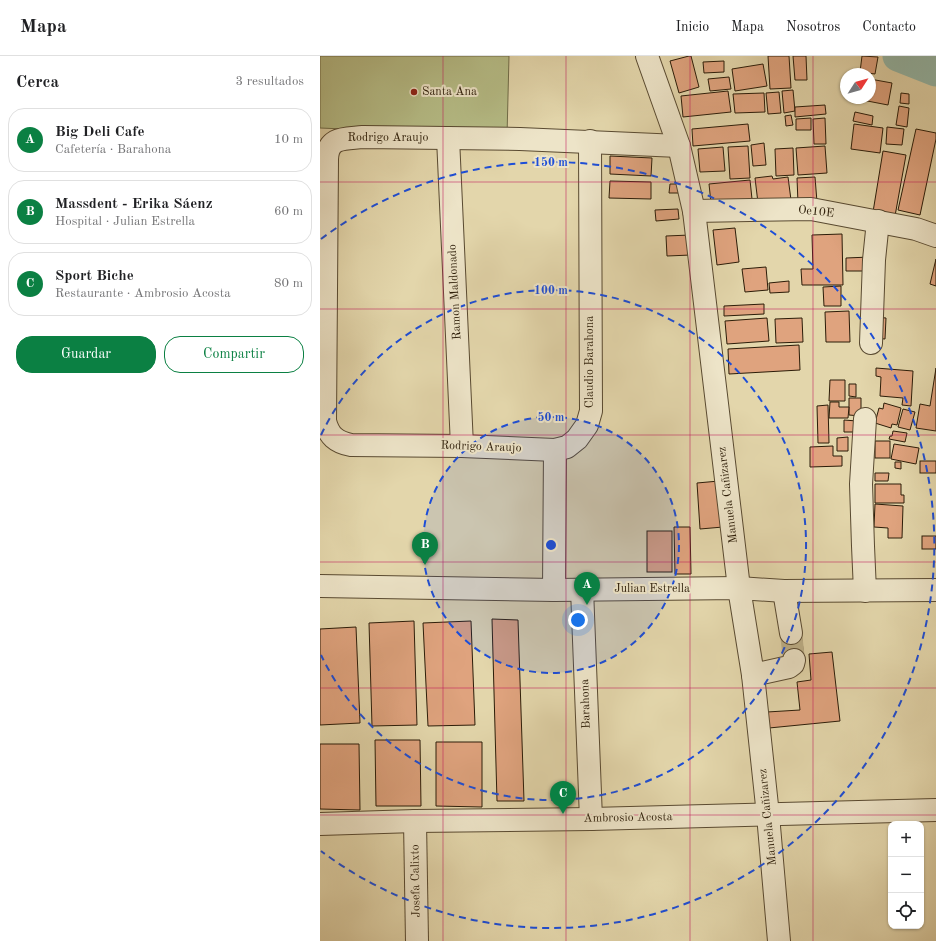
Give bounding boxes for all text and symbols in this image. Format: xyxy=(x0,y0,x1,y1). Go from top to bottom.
text: Mapa xyxy=(20,18,67,37)
text: Inicio xyxy=(675,20,709,34)
text: Mapa xyxy=(731,20,764,34)
text: Nosotros xyxy=(786,20,840,34)
text: Contacto xyxy=(862,20,916,34)
north arrow xyxy=(840,68,876,104)
text: Cerca xyxy=(16,74,59,91)
text: 3 resultados xyxy=(236,75,304,88)
place label: Santa Ana xyxy=(422,86,477,98)
marker: Santa Ana xyxy=(409,87,419,97)
text: Big Deli Cafe xyxy=(55,125,145,140)
street label: Rodrigo Araujo xyxy=(348,132,429,144)
text: A xyxy=(25,133,35,146)
text: 10 m xyxy=(274,133,303,146)
text: Cafetería · Barahona xyxy=(55,143,171,156)
text: 150 m xyxy=(534,156,568,169)
text: Massdent - Erika Sáenz xyxy=(55,197,213,212)
street label: Oe10E xyxy=(797,204,835,220)
text: B xyxy=(25,205,35,218)
text: 60 m xyxy=(274,205,303,218)
text: Hospital · Julian Estrella xyxy=(55,215,195,228)
street label: Ramon Maldonado xyxy=(446,244,464,340)
text: Sport Biche xyxy=(55,269,134,284)
text: C xyxy=(26,277,34,290)
text: 80 m xyxy=(274,277,303,290)
text: 100 m xyxy=(534,285,568,297)
text: Restaurante · Ambrosio Acosta xyxy=(55,287,231,300)
street label: Claudio Barahona xyxy=(584,316,596,408)
button: Guardar xyxy=(16,336,156,373)
button: Compartir xyxy=(164,336,304,373)
text: 50 m xyxy=(538,411,565,424)
street label: Rodrigo Araujo xyxy=(440,440,522,454)
street label: Manuela Cañizarez xyxy=(716,446,740,544)
pin: B xyxy=(412,532,438,565)
centre of rings xyxy=(544,538,558,552)
pin: A xyxy=(574,572,600,605)
street label: Julian Estrella xyxy=(614,583,690,595)
your location xyxy=(568,610,588,630)
street label: Barahona xyxy=(579,679,593,729)
street label: Manuela Cañizarez xyxy=(757,768,779,866)
pin: C xyxy=(550,781,576,814)
street label: Ambrosio Acosta xyxy=(583,811,673,825)
map controls xyxy=(888,821,924,929)
button: + xyxy=(888,821,924,857)
street label: Josefa Calixto xyxy=(409,844,423,918)
button: − xyxy=(888,857,924,893)
button: locate xyxy=(888,893,924,929)

